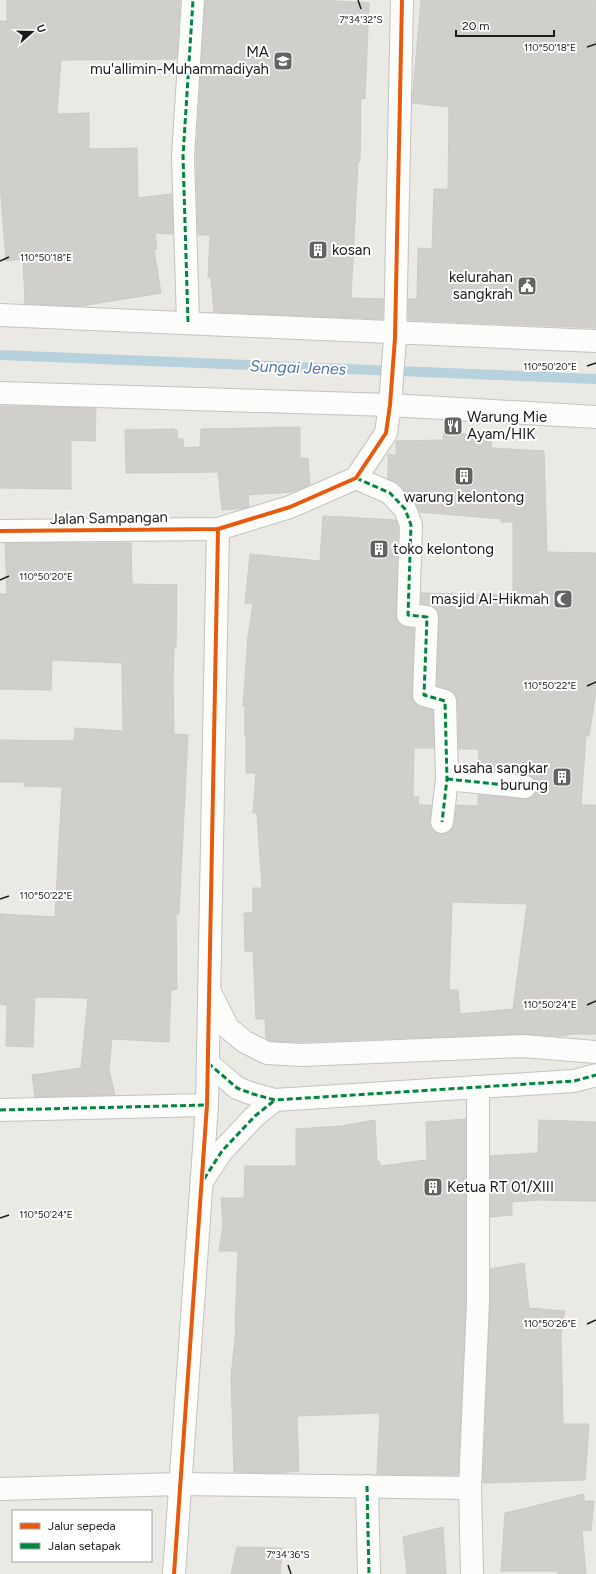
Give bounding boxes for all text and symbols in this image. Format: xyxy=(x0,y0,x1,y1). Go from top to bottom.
north arrow xyxy=(12,12,52,52)
scale bar xyxy=(456,12,554,38)
text: 7°34'32"S xyxy=(339,13,383,26)
text: 20 m xyxy=(462,19,490,33)
text: U xyxy=(33,23,48,35)
text: 110°50'18"E xyxy=(524,41,576,54)
place label: MA mu'allimin-Muhammadiyah xyxy=(90,43,269,78)
school or university icon: MA mu'allimin-Muhammadiyah xyxy=(272,50,294,72)
building icon: kosan xyxy=(307,239,329,261)
place label: kosan xyxy=(332,241,371,259)
text: 110°50'18"E xyxy=(20,251,72,264)
place label: kelurahan sangkrah xyxy=(449,268,513,303)
public building icon: kelurahan sangkrah xyxy=(516,275,538,297)
water label: Sungai Jenes xyxy=(250,356,347,379)
text: 110°50'20"E xyxy=(523,360,577,373)
place label: Warung Mie Ayam/HIK xyxy=(467,408,547,443)
restaurant icon: Warung Mie Ayam/HIK xyxy=(442,415,464,437)
building icon: warung kelontong xyxy=(453,465,475,487)
place label: warung kelontong xyxy=(404,488,524,506)
street label: Jalan Sampangan xyxy=(50,508,168,528)
building icon: toko kelontong xyxy=(368,538,390,560)
place label: toko kelontong xyxy=(393,540,494,558)
text: 110°50'20"E xyxy=(19,570,73,583)
mosque icon: masjid Al-Hikmah xyxy=(552,588,574,610)
place label: masjid Al-Hikmah xyxy=(431,590,549,608)
text: 110°50'22"E xyxy=(524,679,576,692)
place label: usaha sangkar burung xyxy=(454,759,548,794)
building icon: usaha sangkar burung xyxy=(551,766,573,788)
text: 110°50'22"E xyxy=(20,889,72,902)
text: 110°50'24"E xyxy=(523,998,577,1011)
building icon: Ketua RT 01/XIII xyxy=(422,1176,444,1198)
place label: Ketua RT 01/XIII xyxy=(447,1178,554,1196)
text: 110°50'24"E xyxy=(19,1208,73,1221)
text: 110°50'26"E xyxy=(524,1317,577,1330)
legend xyxy=(12,1510,152,1562)
text: Jalur sepeda xyxy=(48,1519,116,1533)
text: Jalan setapak xyxy=(48,1539,121,1553)
text: 7°34'36"S xyxy=(266,1548,310,1561)

